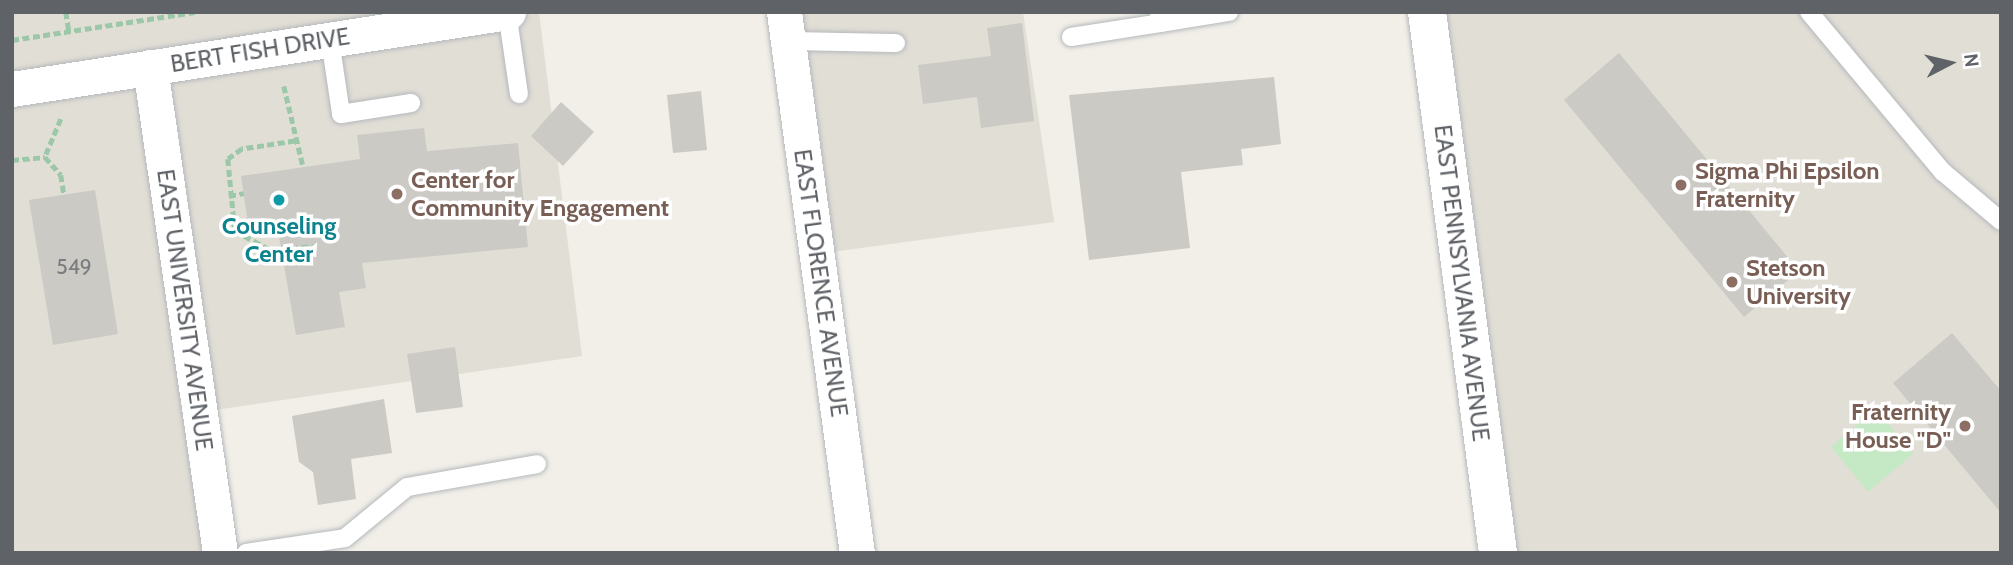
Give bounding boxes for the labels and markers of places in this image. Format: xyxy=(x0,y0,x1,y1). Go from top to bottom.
place label: Sigma Phi Epsilon Fraternity xyxy=(1695,157,1880,213)
place label: Center for Community Engagement xyxy=(411,166,669,222)
marker: Sigma Phi Epsilon Fraternity xyxy=(1673,177,1689,193)
marker: Center for Community Engagement xyxy=(389,186,405,202)
marker: Counseling Center xyxy=(271,192,287,208)
place label: Counseling Center xyxy=(222,212,336,268)
place label: Stetson University xyxy=(1746,254,1851,310)
marker: Stetson University xyxy=(1724,274,1740,290)
place label: Fraternity House "D" xyxy=(1845,398,1951,454)
marker: Fraternity House "D" xyxy=(1957,418,1973,434)

